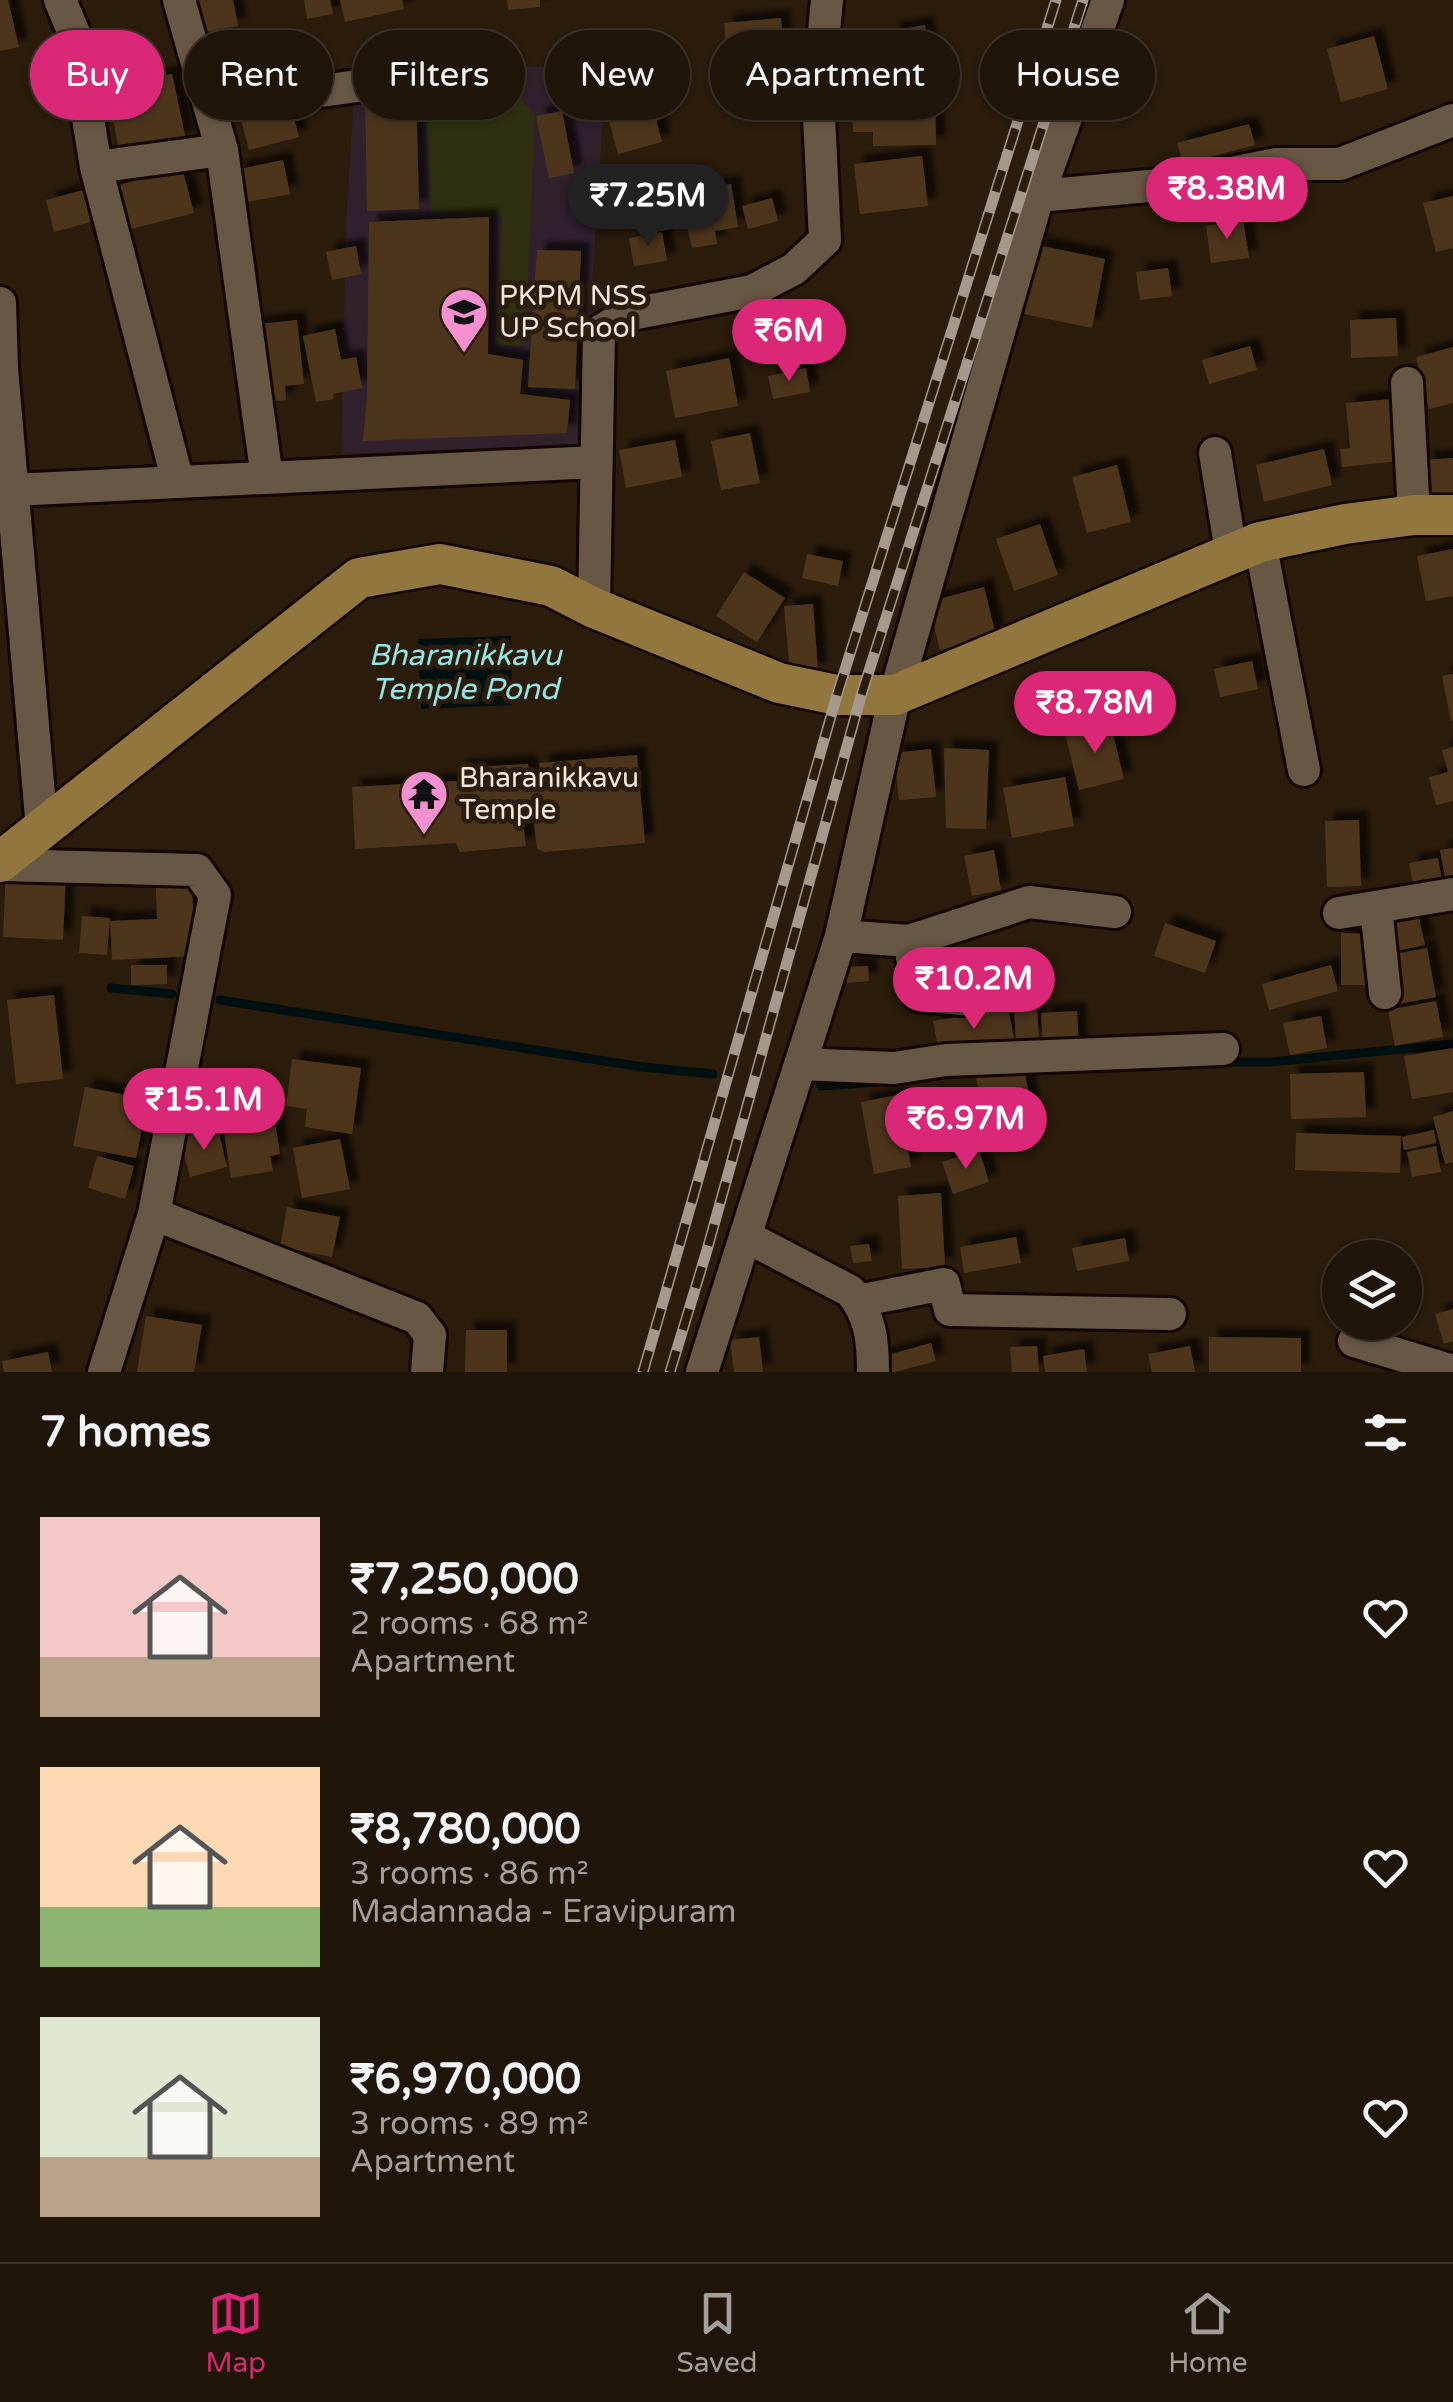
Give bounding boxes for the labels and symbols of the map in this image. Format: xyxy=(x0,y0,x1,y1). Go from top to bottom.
pin: ₹8.38M xyxy=(1146,157,1308,242)
pin: ₹7.25M xyxy=(567,164,729,249)
place label: PKPM NSS UP School xyxy=(499,279,647,345)
school or university icon: PKPM NSS UP School xyxy=(438,286,490,354)
pin: ₹6M xyxy=(741,299,837,384)
water label: Bharanikkavu Temple Pond xyxy=(369,637,563,708)
pin: ₹8.78M xyxy=(1014,671,1176,756)
place label: Bharanikkavu Temple xyxy=(459,761,639,827)
temple icon: Bharanikkavu Temple xyxy=(398,768,450,836)
pin: ₹10.2M xyxy=(893,947,1055,1032)
pin: ₹15.1M xyxy=(123,1068,285,1153)
pin: ₹6.97M xyxy=(885,1087,1047,1172)

